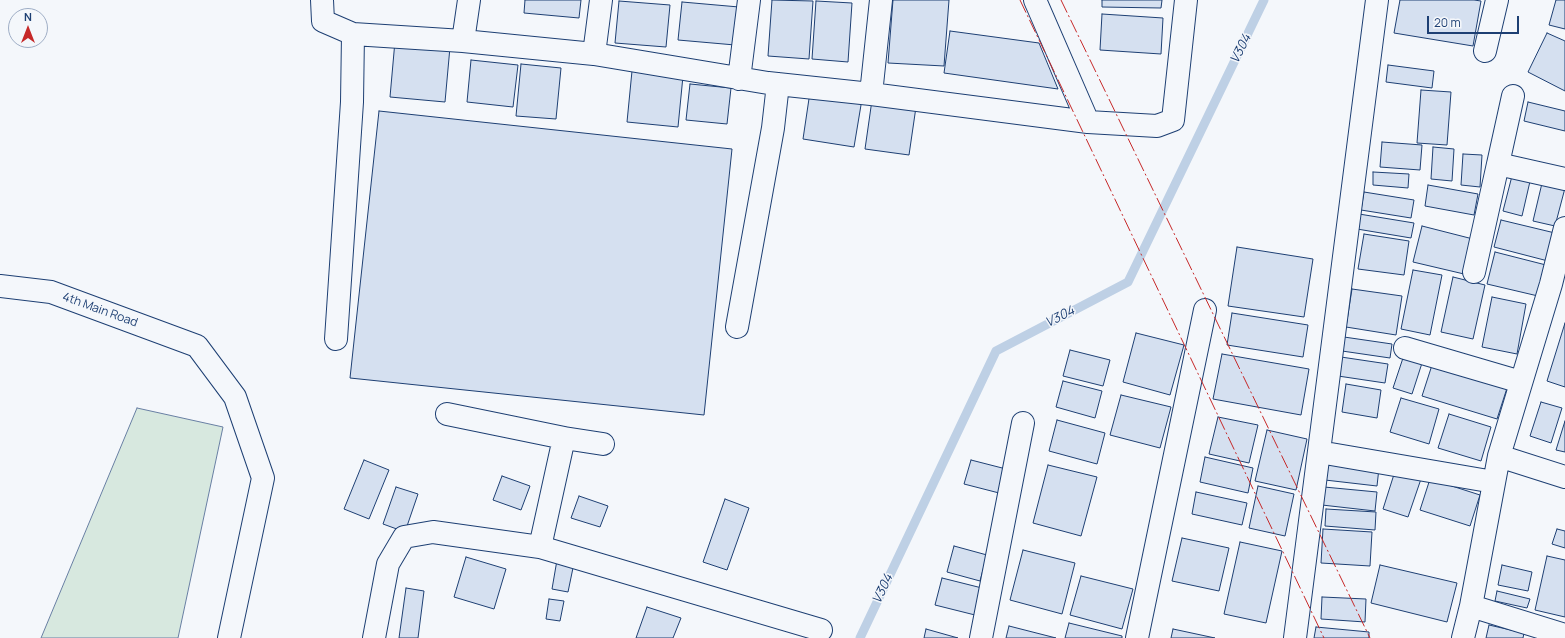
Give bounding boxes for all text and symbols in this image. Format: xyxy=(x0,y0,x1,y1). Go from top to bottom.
north arrow xyxy=(8,8,48,48)
scale bar xyxy=(1429,8,1521,34)
text: N xyxy=(24,9,32,24)
text: 20 m xyxy=(1434,14,1461,31)
water label: V304 xyxy=(1227,32,1255,66)
street label: 4th Main Road xyxy=(60,290,140,330)
water label: V304 xyxy=(1043,303,1077,331)
water label: V304 xyxy=(869,572,897,606)

